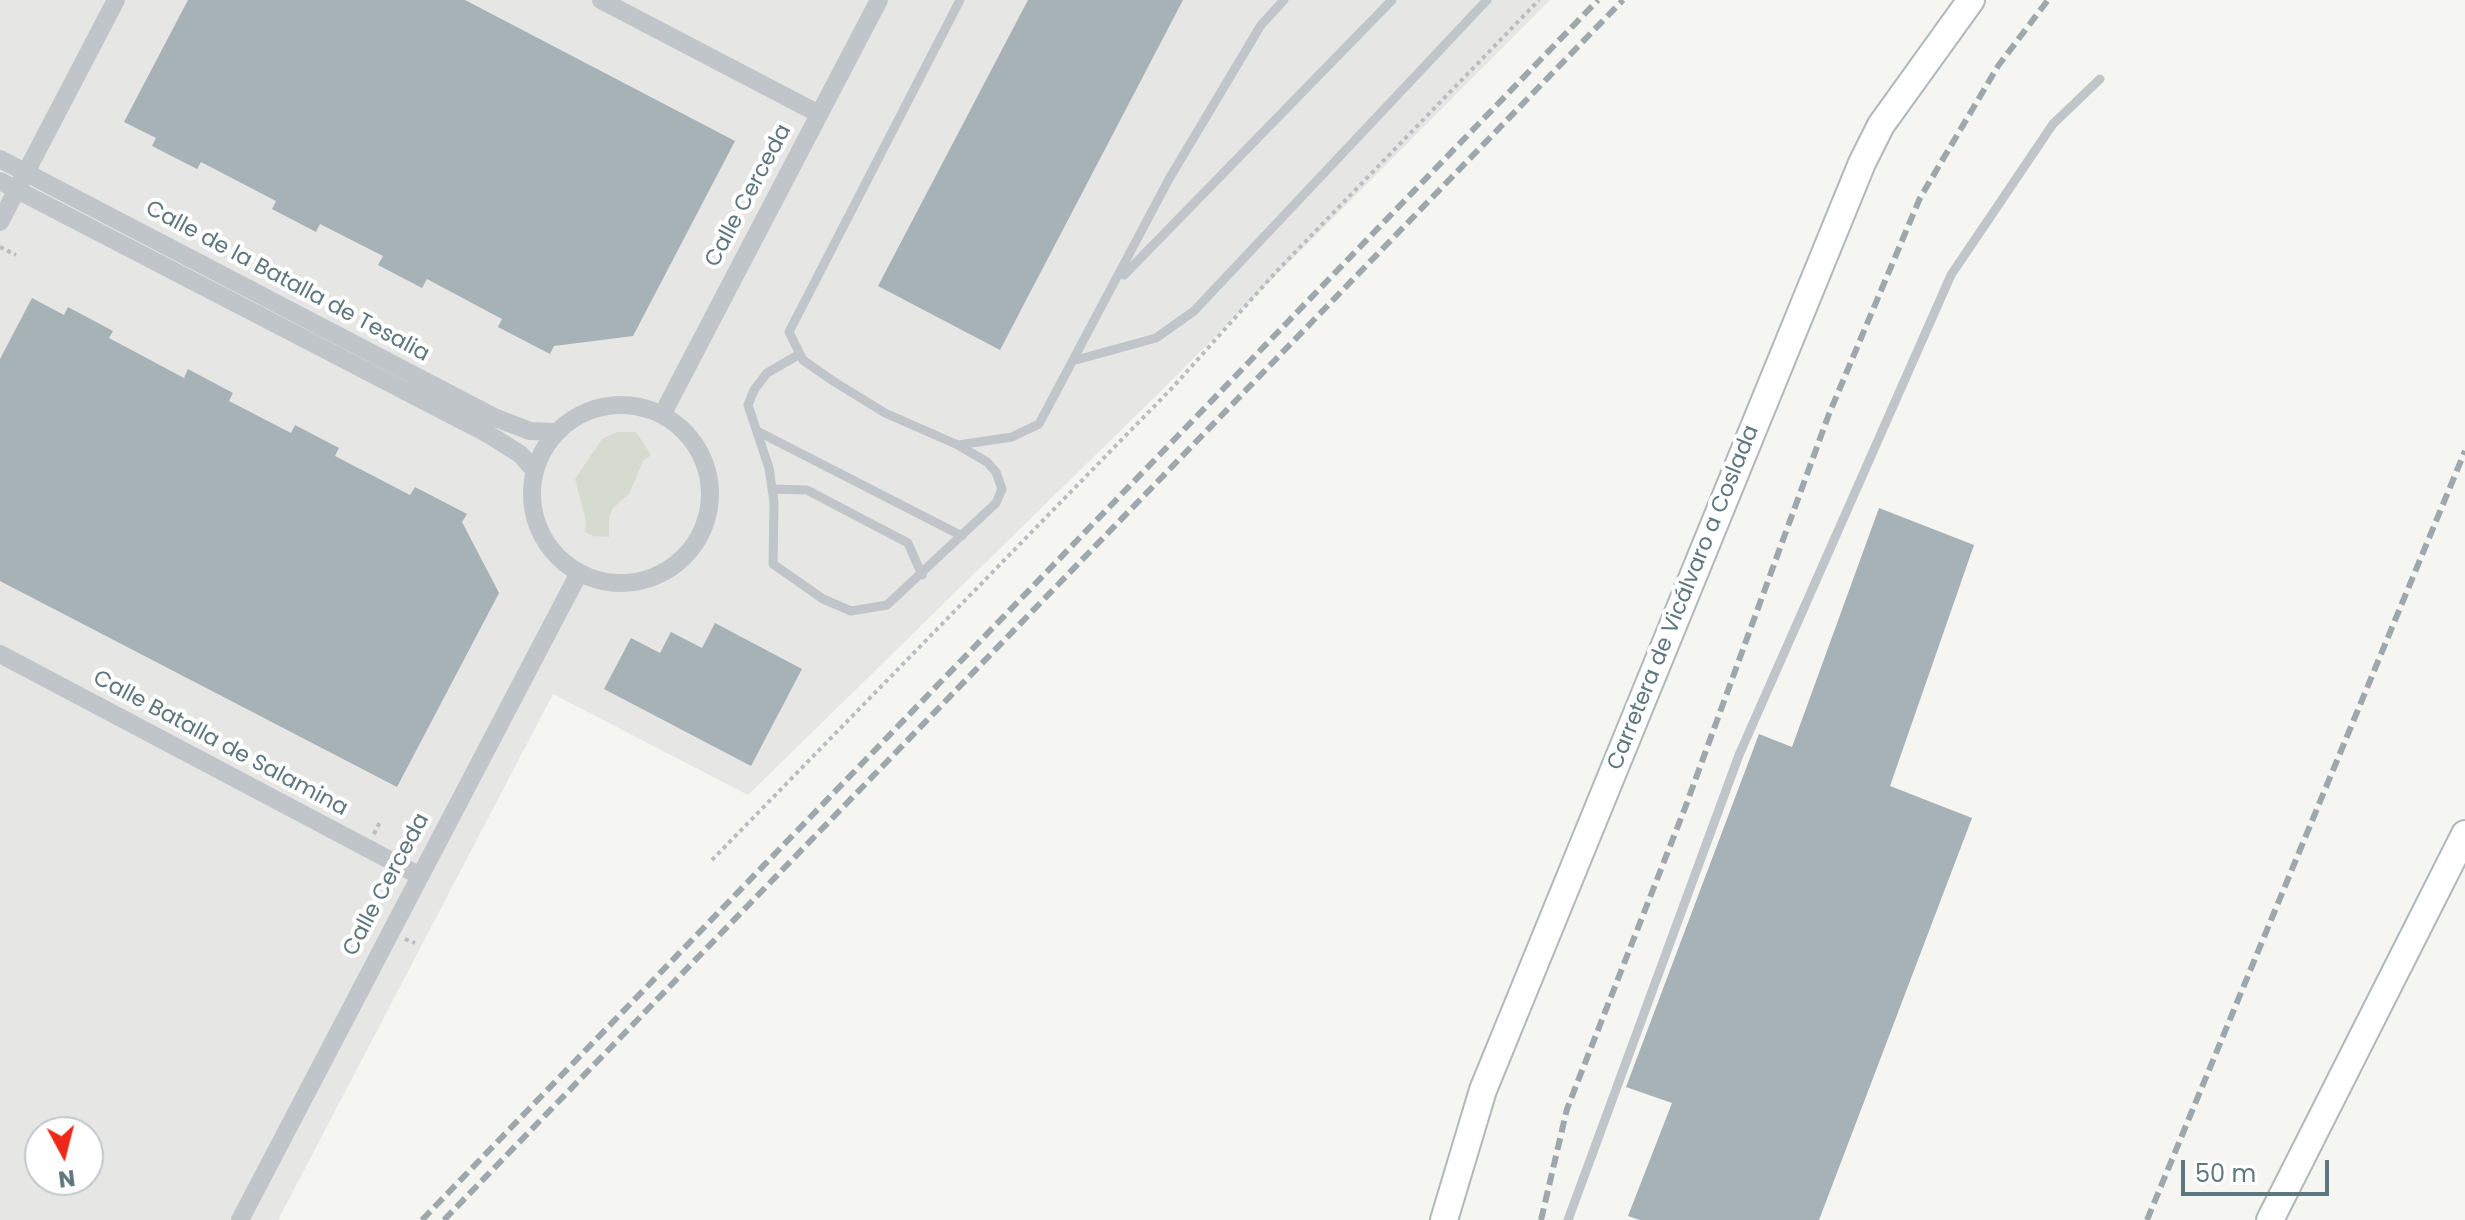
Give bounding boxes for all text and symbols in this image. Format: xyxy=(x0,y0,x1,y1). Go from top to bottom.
street label: Calle Cerceda xyxy=(700,120,798,272)
street label: Calle de la Batalla de Tesalia xyxy=(141,196,433,368)
street label: Carretera de Vicálvaro a Coslada xyxy=(1603,422,1765,774)
street label: Calle Batalla de Salamina xyxy=(88,666,352,822)
street label: Calle Cerceda xyxy=(338,809,436,961)
north arrow xyxy=(24,1116,104,1196)
scale bar xyxy=(2185,1144,2333,1194)
text: 50 m xyxy=(2195,1157,2256,1190)
text: N xyxy=(57,1162,77,1195)

